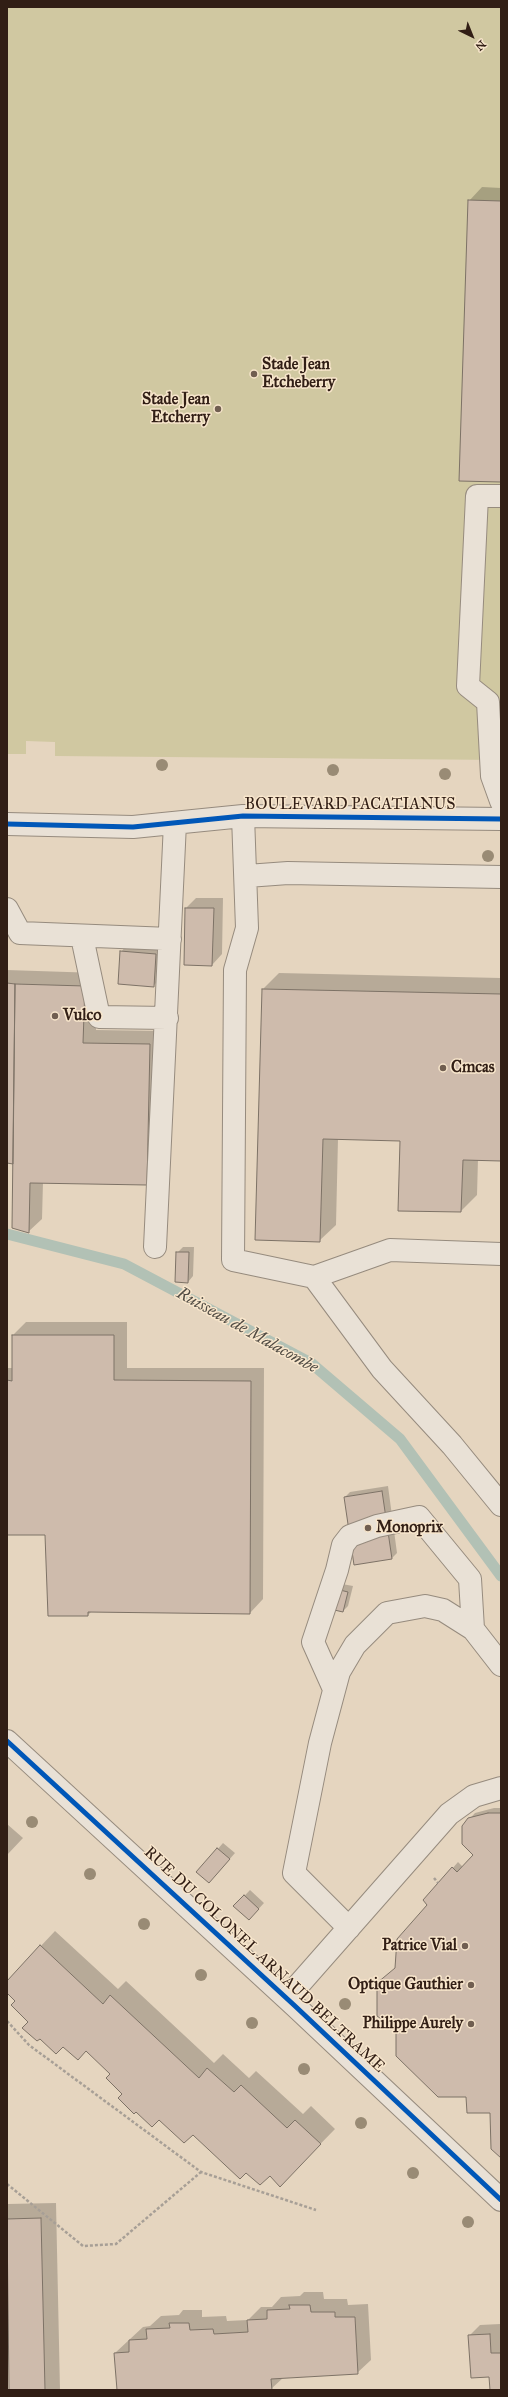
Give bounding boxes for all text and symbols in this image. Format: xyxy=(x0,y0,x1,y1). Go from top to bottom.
north arrow xyxy=(452,16,492,56)
text: N xyxy=(473,37,488,53)
place label: Stade Jean Etcheberry xyxy=(262,355,335,393)
marker: Stade Jean Etcheberry xyxy=(249,369,259,379)
place label: Stade Jean Etcherry xyxy=(142,390,210,428)
marker: Stade Jean Etcherry xyxy=(213,404,223,414)
street label: BOULEVARD PACATIANUS xyxy=(245,795,455,815)
place label: Vulco xyxy=(63,1006,101,1026)
marker: Vulco xyxy=(50,1011,60,1021)
place label: Cmcas xyxy=(451,1058,495,1078)
marker: Cmcas xyxy=(438,1063,448,1073)
water label: Ruisseau de Malacombe xyxy=(173,1284,321,1378)
place label: Monoprix xyxy=(376,1518,443,1538)
marker: Monoprix xyxy=(363,1523,373,1533)
street label: RUE DU COLONEL ARNAUD BELTRAME xyxy=(140,1843,388,2077)
place label: Patrice Vial xyxy=(382,1936,457,1956)
marker: Patrice Vial xyxy=(460,1941,470,1951)
place label: Optique Gauthier xyxy=(348,1975,463,1995)
marker: Optique Gauthier xyxy=(466,1980,476,1990)
place label: Philippe Aurely xyxy=(362,2014,463,2034)
marker: Philippe Aurely xyxy=(466,2019,476,2029)

